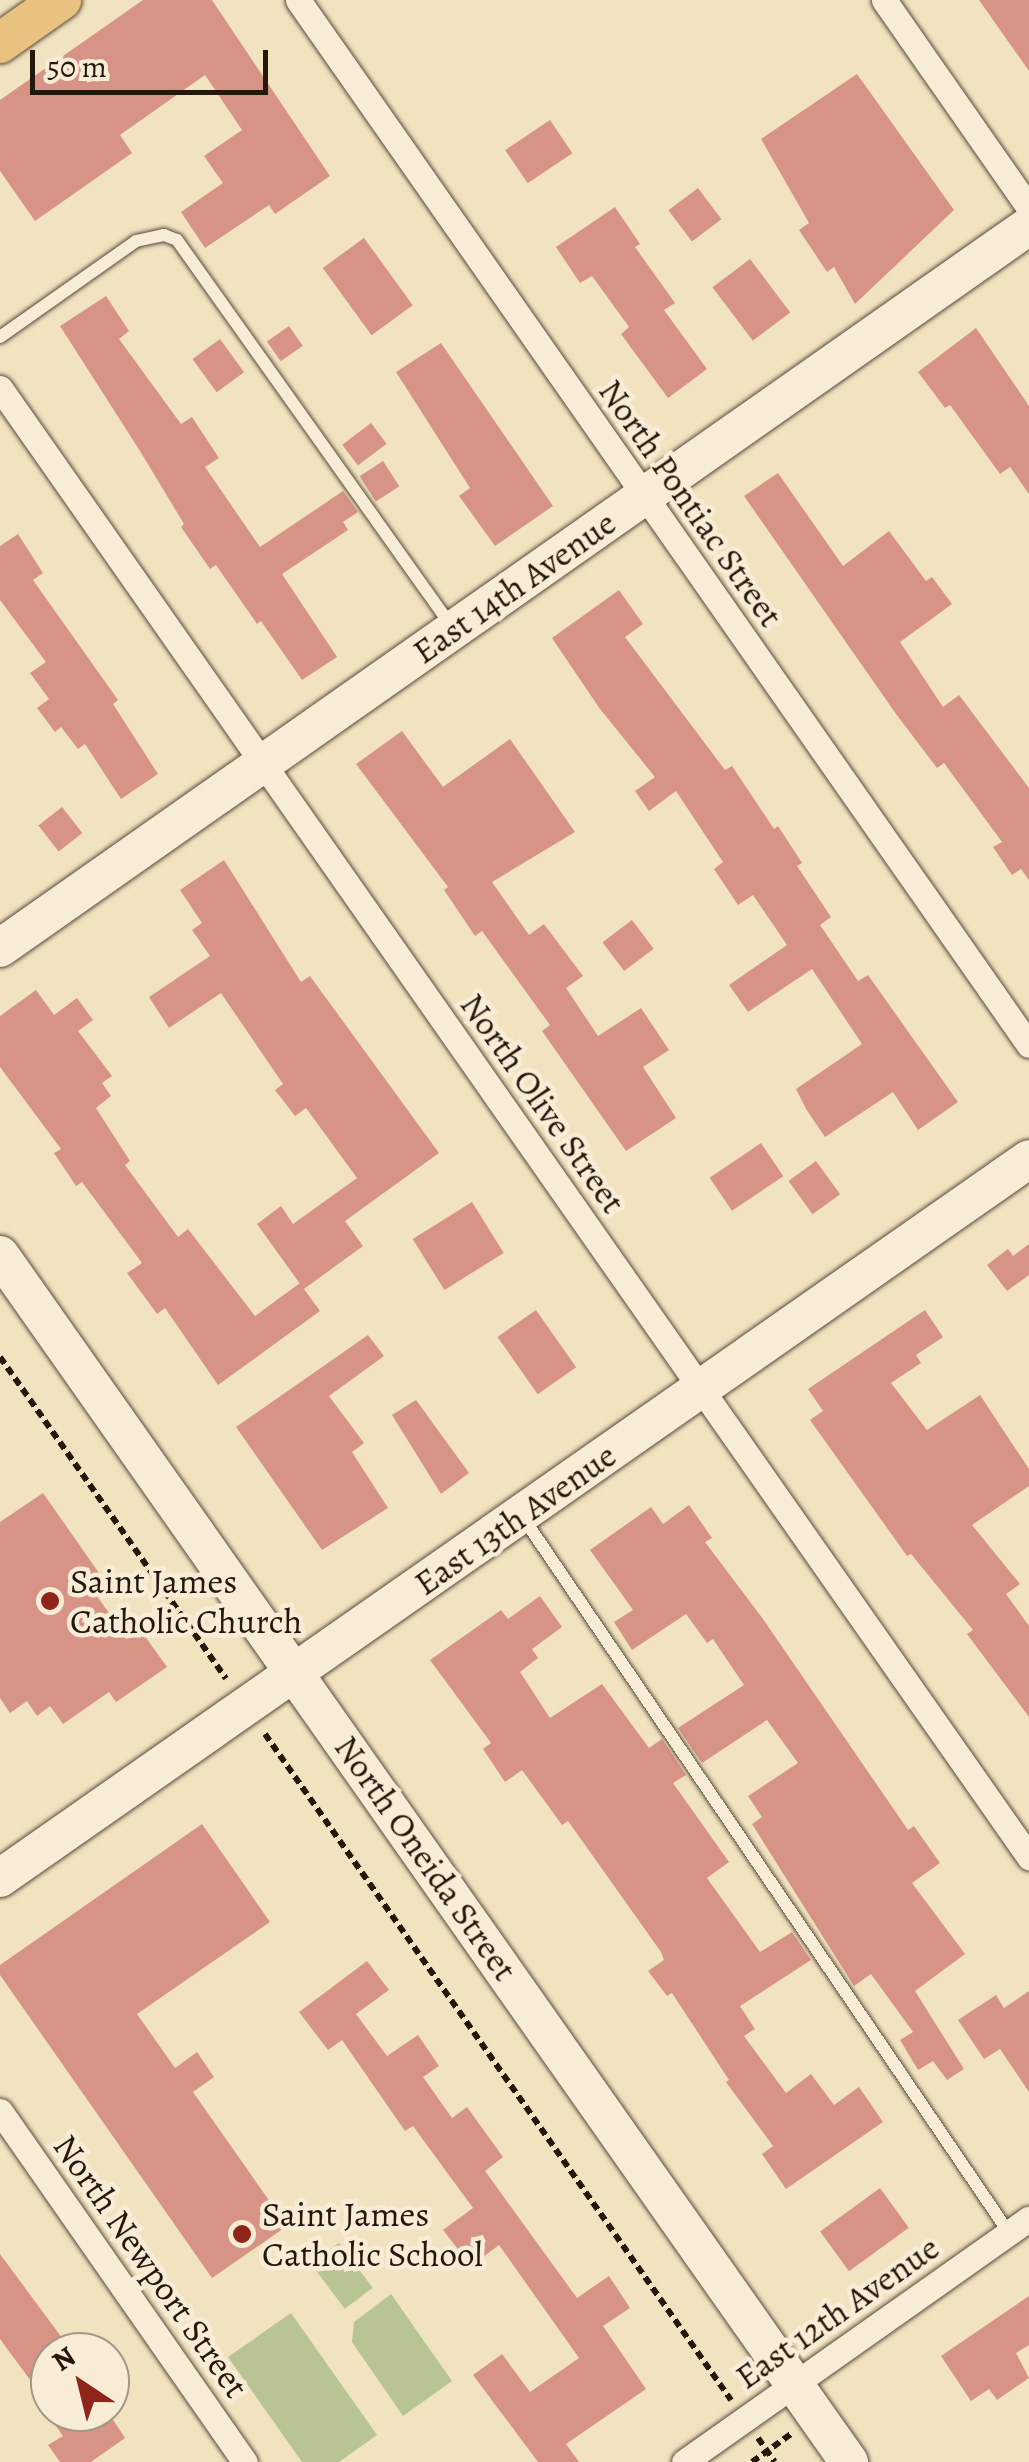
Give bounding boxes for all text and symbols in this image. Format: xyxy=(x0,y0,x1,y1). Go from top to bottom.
scale bar xyxy=(35,30,272,92)
text: 50 m xyxy=(47,47,107,87)
street label: North Pontiac Street xyxy=(590,371,792,635)
street label: East 14th Avenue xyxy=(404,502,624,672)
street label: North Olive Street xyxy=(452,985,634,1221)
street label: East 13th Avenue xyxy=(406,1434,624,1604)
place label: Saint James Catholic Church xyxy=(70,1560,302,1642)
marker: Saint James Catholic Church xyxy=(39,1590,61,1612)
street label: North Oneida Street xyxy=(326,1727,526,1989)
street label: North Newport Street xyxy=(45,2127,257,2405)
place label: Saint James Catholic School xyxy=(262,2193,483,2275)
marker: Saint James Catholic School xyxy=(231,2223,253,2245)
street label: East 12th Avenue xyxy=(727,2226,947,2398)
north arrow xyxy=(30,2332,130,2432)

